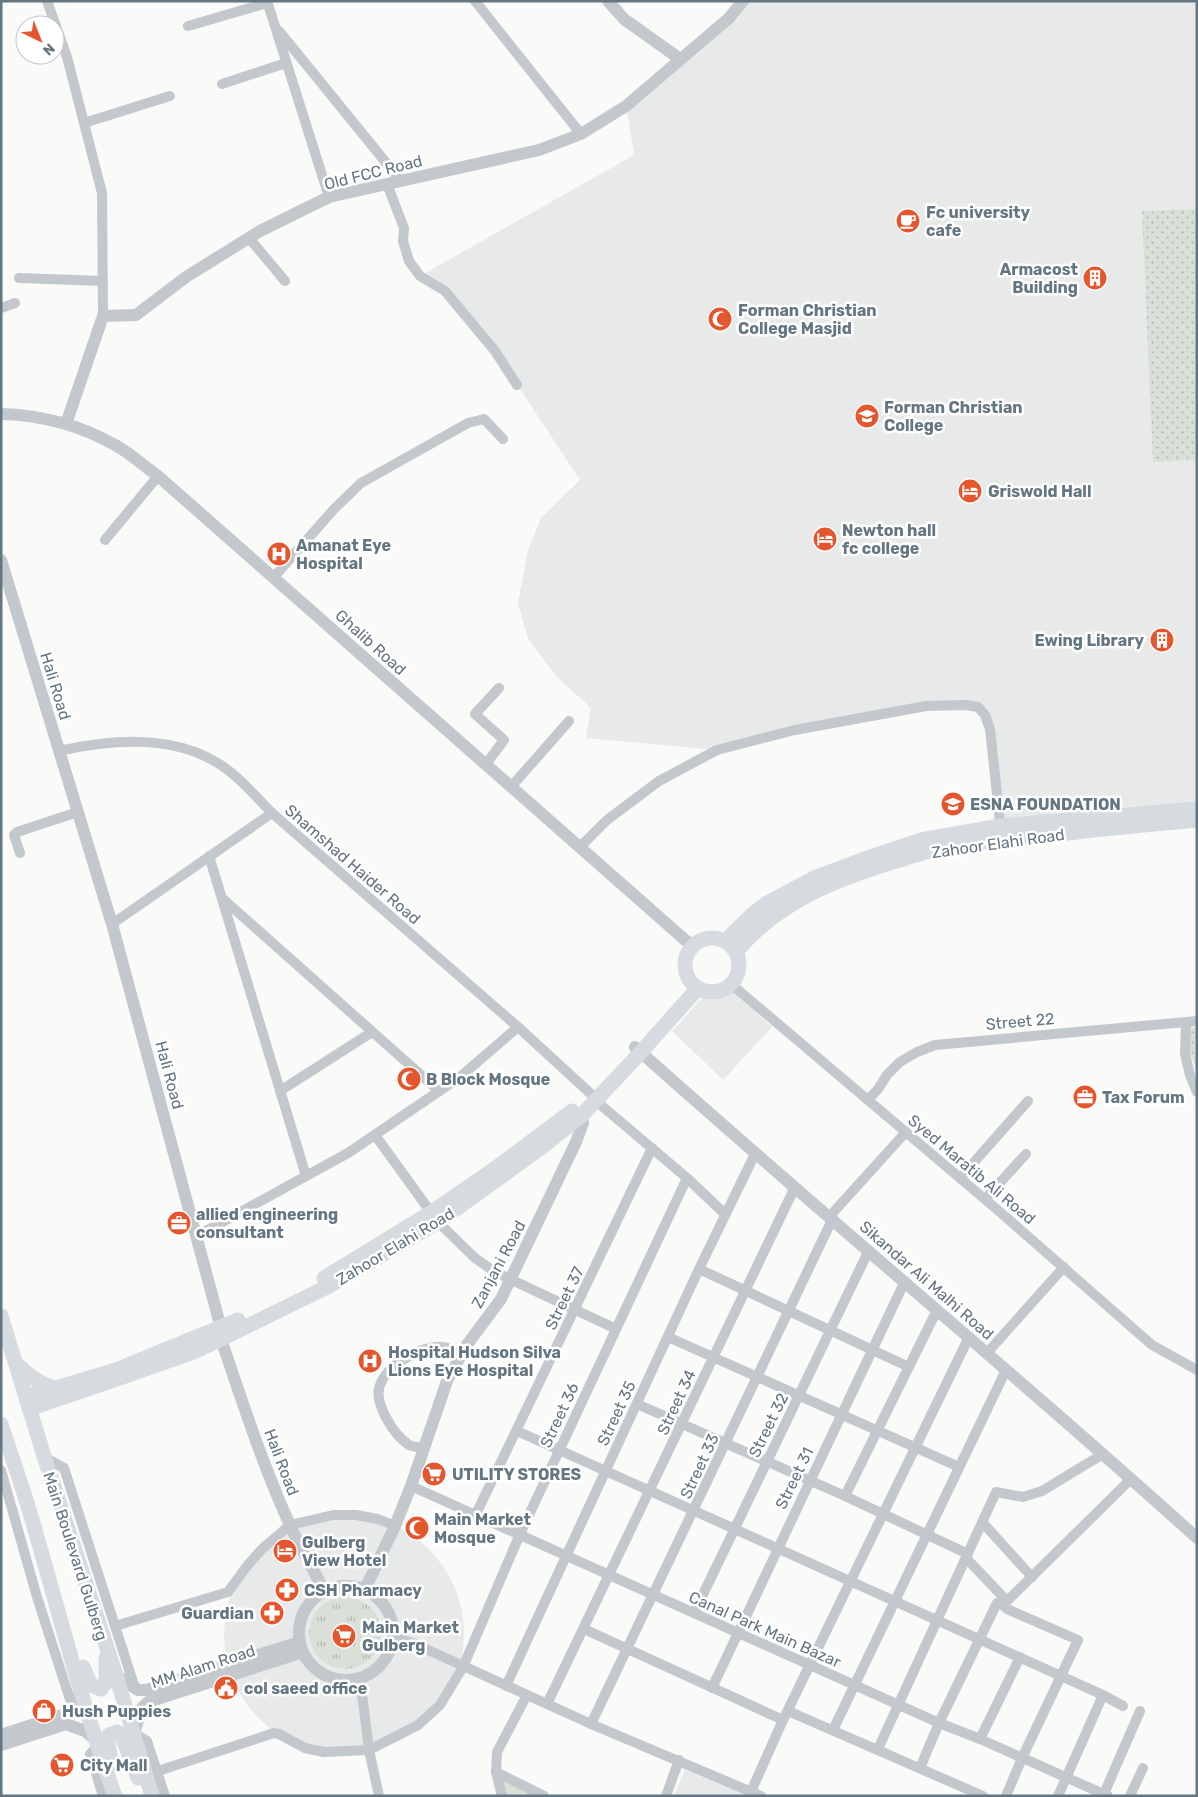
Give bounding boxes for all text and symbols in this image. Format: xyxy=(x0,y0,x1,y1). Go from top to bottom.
north arrow xyxy=(15,15,65,65)
text: N xyxy=(39,39,58,59)
street label: Old FCC Road xyxy=(322,151,424,194)
place label: Fc university cafe xyxy=(926,203,1031,240)
cafe icon: Fc university cafe xyxy=(895,208,921,234)
place label: Armacost Building xyxy=(1000,260,1079,297)
building icon: Armacost Building xyxy=(1082,265,1108,291)
place label: Forman Christian College Masjid xyxy=(738,301,877,338)
mosque icon: Forman Christian College Masjid xyxy=(707,306,733,332)
place label: Forman Christian College xyxy=(884,398,1023,435)
school or university icon: Forman Christian College xyxy=(854,403,880,429)
hotel icon: Griswold Hall xyxy=(957,478,983,504)
place label: Griswold Hall xyxy=(988,482,1092,501)
place label: Newton hall fc college xyxy=(842,521,936,558)
hotel icon: Newton hall fc college xyxy=(812,526,838,552)
place label: Amanat Eye Hospital xyxy=(296,536,391,573)
hospital icon: Amanat Eye Hospital xyxy=(266,541,292,567)
street label: Ghalib Road xyxy=(331,606,410,679)
building icon: Ewing Library xyxy=(1149,627,1175,653)
place label: Ewing Library xyxy=(1034,631,1144,650)
street label: Hali Road xyxy=(36,650,75,722)
school or university icon: ESNA FOUNDATION xyxy=(940,791,966,817)
place label: ESNA FOUNDATION xyxy=(970,795,1121,814)
street label: Shamshad Haider Road xyxy=(281,800,424,928)
street label: Zahoor Elahi Road xyxy=(930,825,1066,862)
street label: Street 22 xyxy=(985,1009,1055,1034)
street label: Hali Road xyxy=(151,1039,188,1111)
mosque icon: B Block Mosque xyxy=(396,1066,422,1092)
place label: B Block Mosque xyxy=(426,1070,550,1089)
office icon: Tax Forum xyxy=(1072,1084,1098,1110)
place label: Tax Forum xyxy=(1102,1088,1185,1107)
street label: Syed Maratib Ali Road xyxy=(904,1110,1039,1228)
street label: Zahoor Elahi Road xyxy=(333,1204,458,1289)
place label: allied engineering consultant xyxy=(196,1205,338,1242)
office icon: allied engineering consultant xyxy=(166,1210,192,1236)
street label: Zanjani Road xyxy=(467,1217,529,1311)
street label: Sikandar Ali Malhi Road xyxy=(856,1217,998,1344)
street label: Street 37 xyxy=(541,1263,588,1333)
place label: Hospital Hudson Silva Lions Eye Hospital xyxy=(388,1343,561,1380)
hospital icon: Hospital Hudson Silva Lions Eye Hospital xyxy=(357,1348,383,1374)
street label: Street 34 xyxy=(653,1367,700,1438)
street label: Street 35 xyxy=(593,1378,640,1449)
street label: Street 36 xyxy=(536,1379,583,1451)
street label: Street 32 xyxy=(745,1390,792,1460)
street label: Hali Road xyxy=(260,1426,303,1498)
street label: Street 33 xyxy=(676,1431,723,1502)
street label: Street 31 xyxy=(771,1444,818,1512)
supermarket icon: UTILITY STORES xyxy=(421,1461,447,1487)
place label: UTILITY STORES xyxy=(452,1465,582,1484)
street label: Main Boulevard Gulberg xyxy=(39,1469,112,1643)
place label: Main Market Mosque xyxy=(434,1510,531,1547)
mosque icon: Main Market Mosque xyxy=(404,1515,430,1541)
place label: Gulberg View Hotel xyxy=(302,1533,386,1570)
hotel icon: Gulberg View Hotel xyxy=(272,1538,298,1564)
pharmacy icon: CSH Pharmacy xyxy=(274,1577,300,1603)
place label: CSH Pharmacy xyxy=(304,1581,422,1600)
street label: Canal Park Main Bazar xyxy=(686,1587,844,1672)
pharmacy icon: Guardian xyxy=(259,1600,285,1626)
place label: Guardian xyxy=(181,1604,254,1623)
place label: Main Market Gulberg xyxy=(362,1618,459,1655)
supermarket icon: Main Market Gulberg xyxy=(331,1623,357,1649)
street label: MM Alam Road xyxy=(149,1641,258,1692)
public building icon: col saeed office xyxy=(213,1675,239,1701)
place label: col saeed office xyxy=(244,1679,367,1698)
shop icon: Hush Puppies xyxy=(31,1698,57,1724)
place label: Hush Puppies xyxy=(62,1702,171,1721)
supermarket icon: City Mall xyxy=(49,1752,75,1778)
place label: City Mall xyxy=(80,1756,148,1775)

